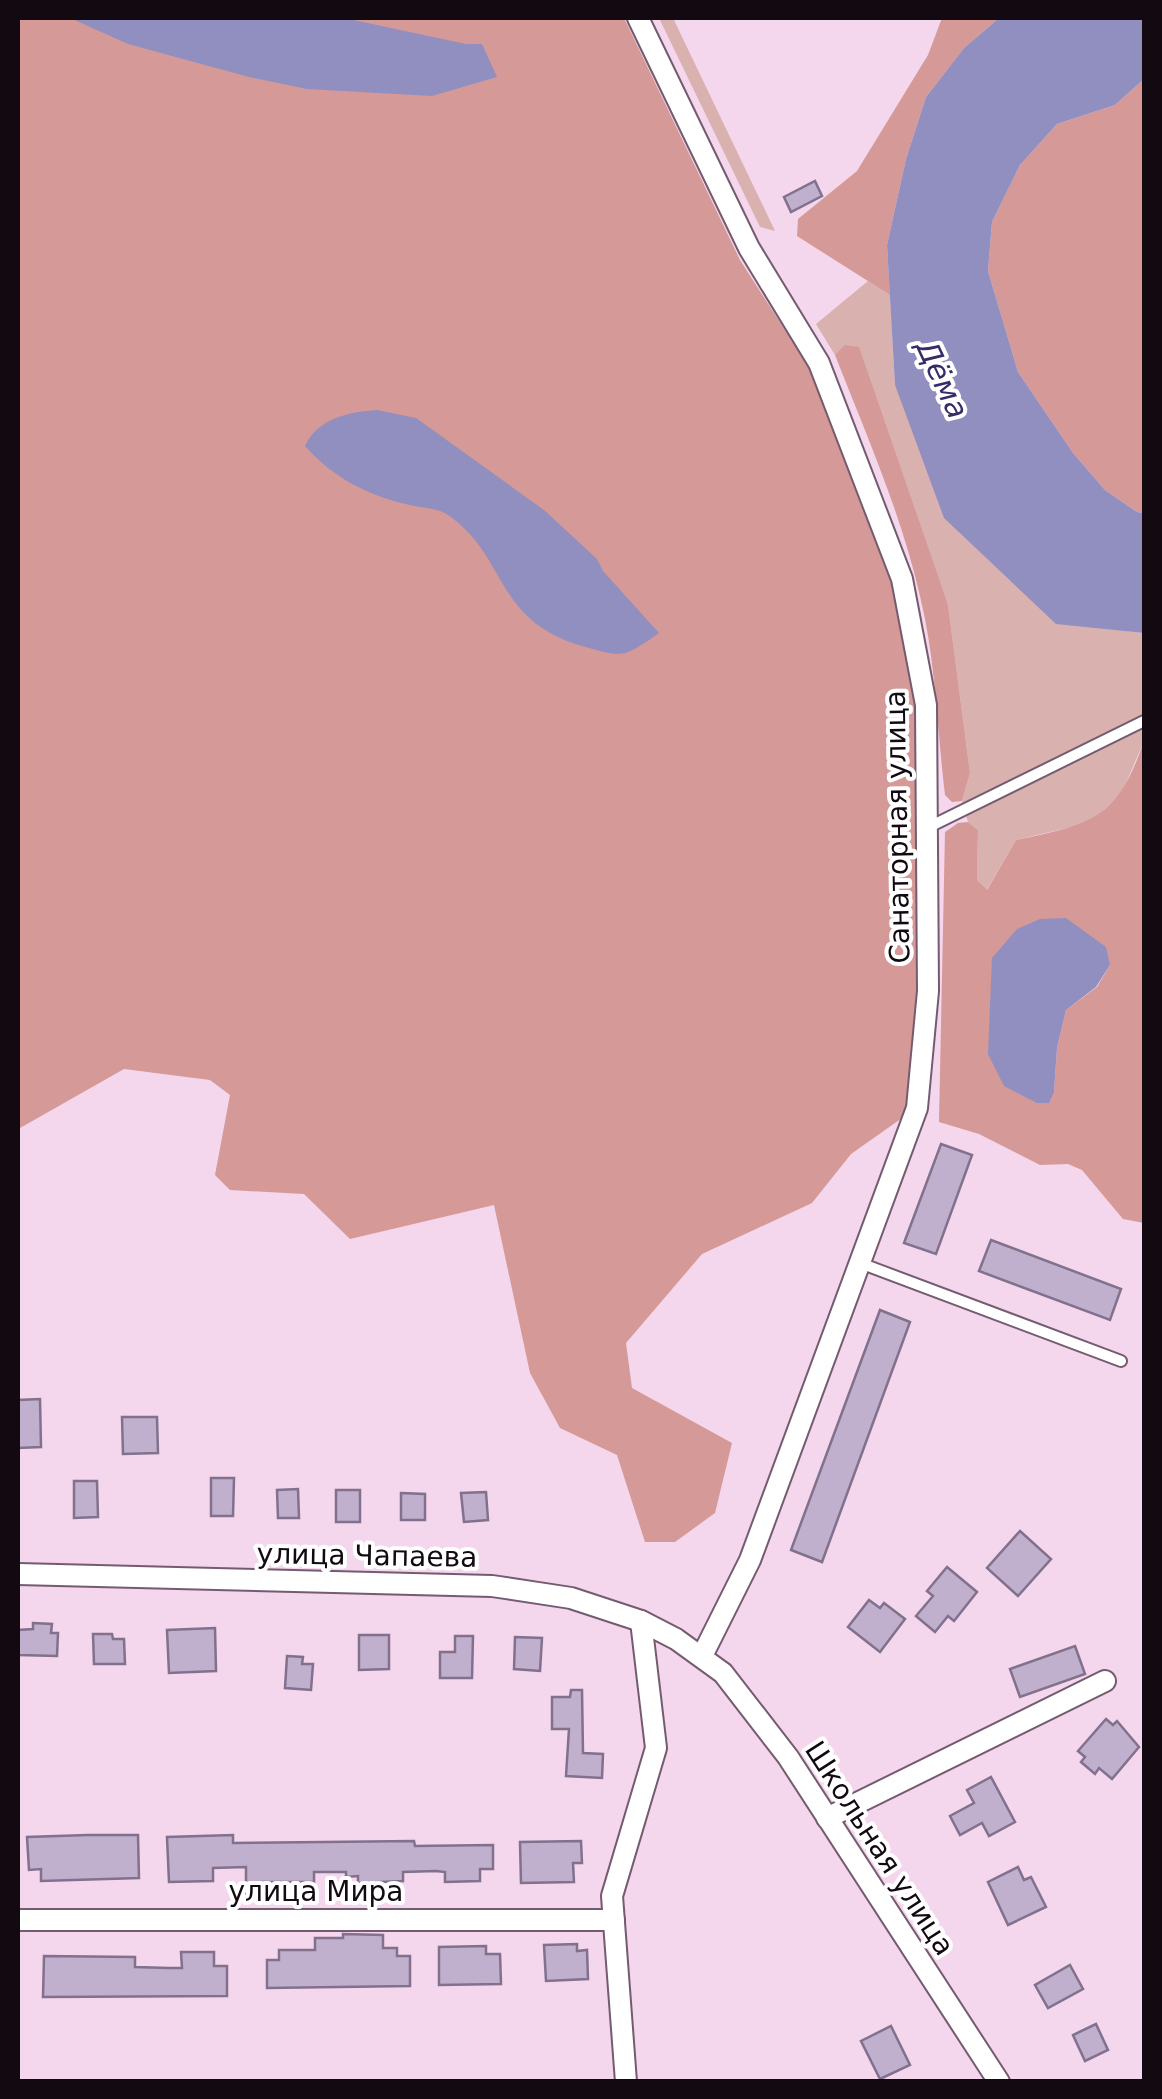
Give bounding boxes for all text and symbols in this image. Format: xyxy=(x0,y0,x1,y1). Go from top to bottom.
water label: Дёма xyxy=(908,332,976,424)
street label: Санаторная улица xyxy=(879,690,916,964)
street label: улица Чапаева xyxy=(256,1537,478,1574)
street label: Школьная улица xyxy=(798,1735,961,1961)
street label: улица Мира xyxy=(228,1875,404,1908)

